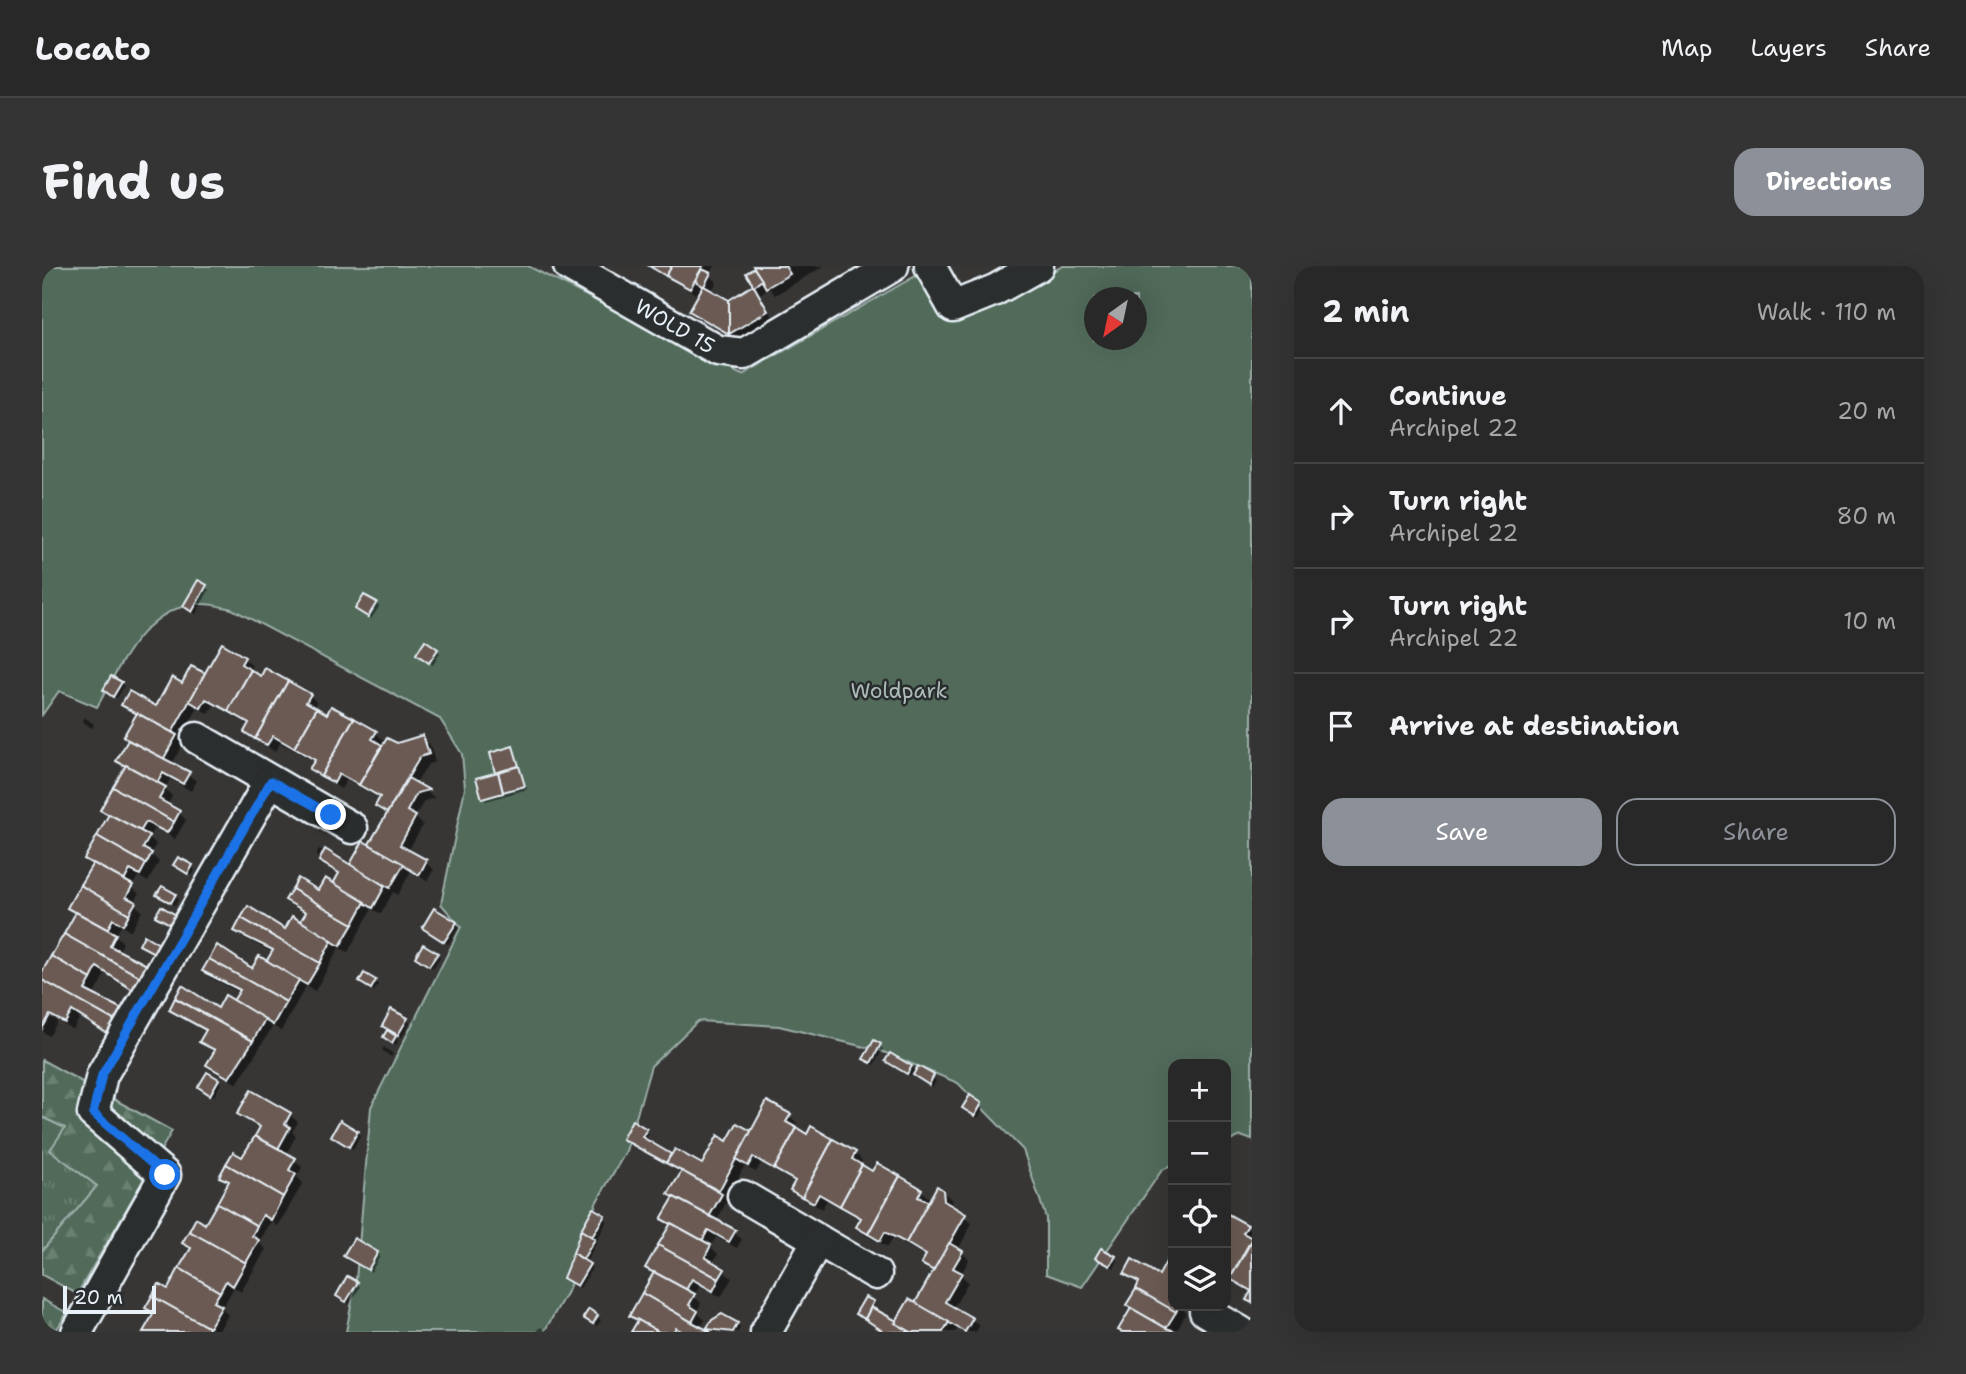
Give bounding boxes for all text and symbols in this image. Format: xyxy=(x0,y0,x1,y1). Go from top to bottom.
text: Locato xyxy=(35,26,151,71)
text: Map xyxy=(1661,32,1712,64)
text: Layers xyxy=(1750,32,1827,64)
text: Share xyxy=(1865,32,1931,64)
button: Directions xyxy=(1734,148,1924,216)
text: Find us xyxy=(42,149,225,215)
north arrow xyxy=(1084,287,1147,350)
text: 2 min xyxy=(1322,291,1409,332)
street label: WOLD 15 xyxy=(630,292,720,360)
text: Walk · 110 m xyxy=(1757,297,1896,327)
text: Continue xyxy=(1389,378,1507,413)
icon: ahead xyxy=(1322,392,1360,430)
text: 20 m xyxy=(1837,396,1896,426)
text: Archipel 22 xyxy=(1389,413,1518,443)
text: Turn right xyxy=(1389,483,1527,518)
icon: right xyxy=(1322,497,1360,535)
text: 80 m xyxy=(1837,501,1896,531)
text: Archipel 22 xyxy=(1389,518,1518,548)
text: Turn right xyxy=(1389,588,1527,623)
icon: right xyxy=(1322,602,1360,640)
text: 10 m xyxy=(1843,606,1896,636)
text: Archipel 22 xyxy=(1389,623,1518,653)
park label: Woldpark xyxy=(850,677,948,705)
icon: arrive xyxy=(1322,707,1360,745)
text: Arrive at destination xyxy=(1389,708,1679,743)
button: Save xyxy=(1322,798,1602,866)
button: Share xyxy=(1616,798,1896,866)
route end xyxy=(315,799,346,830)
map controls xyxy=(1168,1059,1231,1311)
button: + xyxy=(1168,1059,1231,1122)
button: − xyxy=(1168,1122,1231,1185)
route start xyxy=(149,1159,180,1190)
button: locate xyxy=(1168,1185,1231,1248)
button: layers xyxy=(1168,1248,1231,1311)
scale bar xyxy=(63,1283,156,1315)
text: 20 m xyxy=(74,1285,123,1310)

